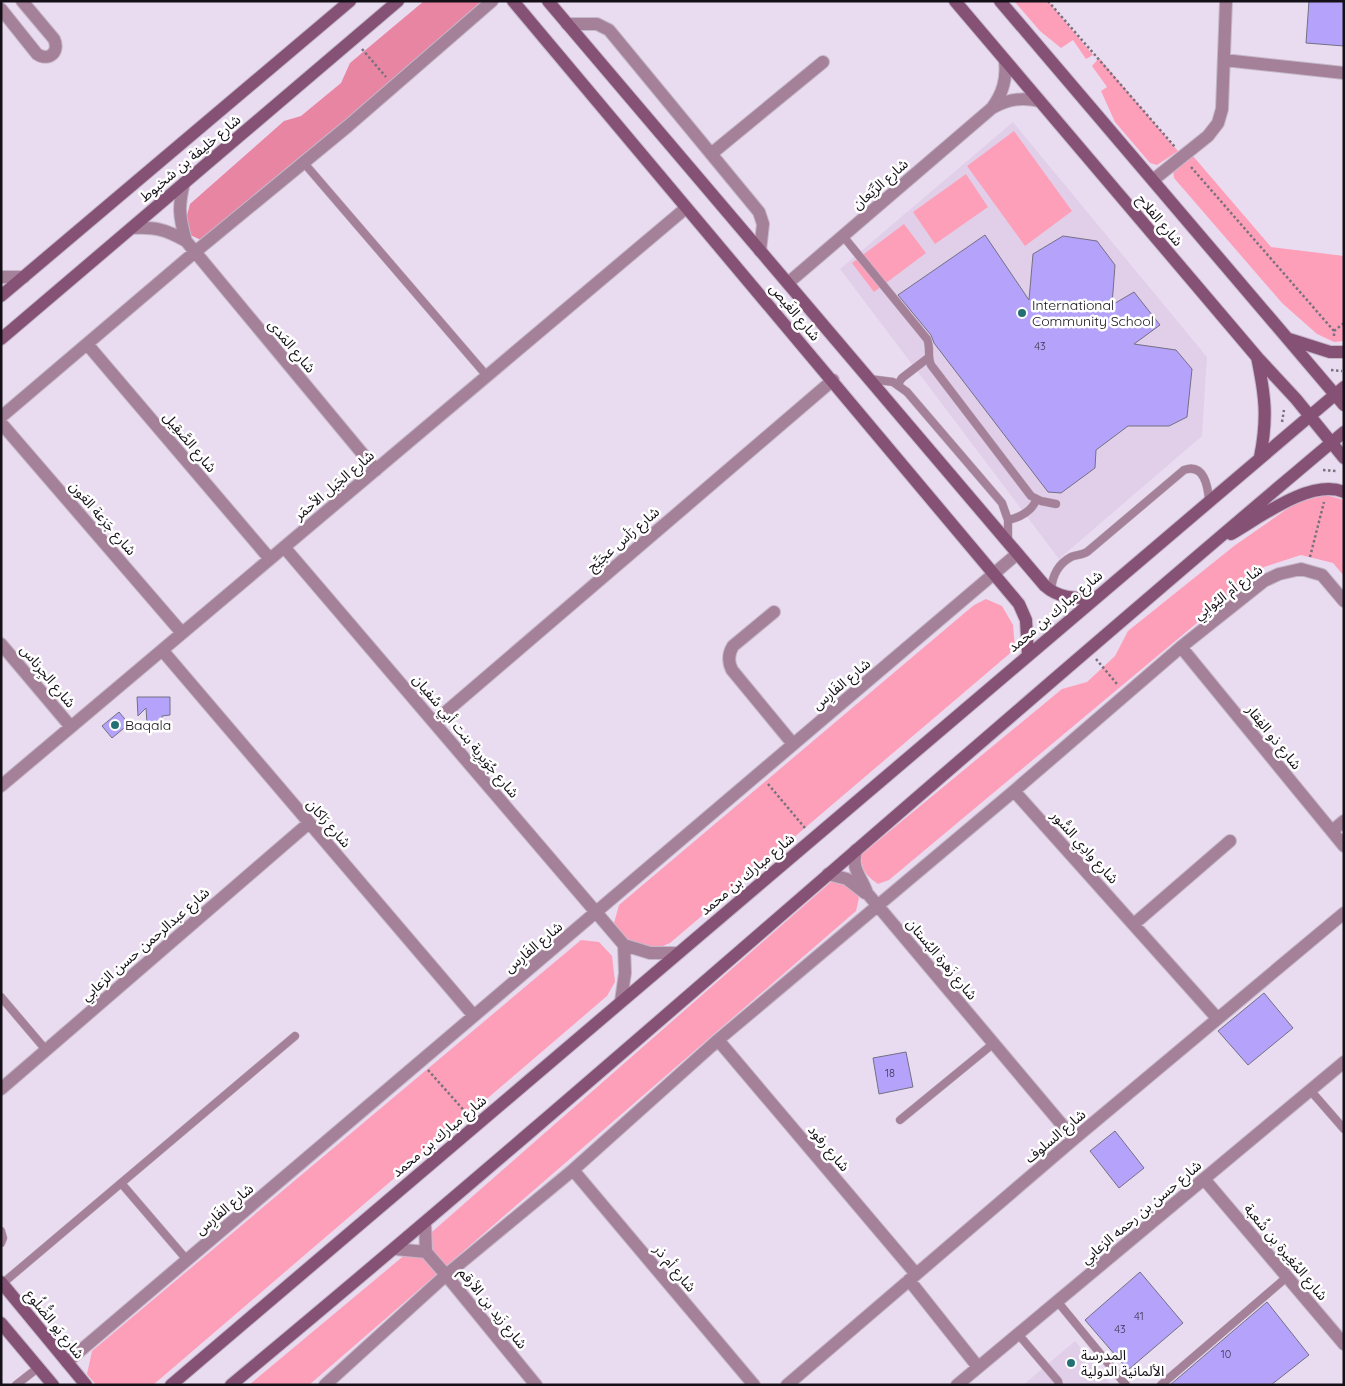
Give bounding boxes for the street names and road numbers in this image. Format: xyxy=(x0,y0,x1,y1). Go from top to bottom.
street label: شارع خليفة بن شخبوط xyxy=(136,110,246,207)
street label: شارع الرِّيَعان xyxy=(848,155,913,215)
street label: شارع الفلاح xyxy=(1132,190,1187,251)
street label: شارع الغَيص xyxy=(764,280,824,346)
street label: شارع المَدى xyxy=(263,316,320,378)
street label: شارع الصَّقِيل xyxy=(158,408,221,477)
street label: شارع الجَبل الأحمَر xyxy=(289,446,379,526)
street label: شارع جَزعة العَون xyxy=(64,477,140,560)
street label: شارع رَأس عجَيِّج xyxy=(583,503,664,577)
street label: شارع أم اليُوابِي xyxy=(1190,560,1267,625)
street label: شارع مبارك بن محمد xyxy=(1004,566,1107,657)
street label: شارع الجِرناس xyxy=(15,641,80,713)
street label: شارع الفَارِس xyxy=(808,654,875,715)
street label: شارع جُوَيرِية بنت أبي سُفيان xyxy=(407,671,523,803)
street label: شارع ذو الفِقار xyxy=(1240,700,1306,774)
street label: شارع رَاكان xyxy=(301,795,355,852)
street label: شارع وادِي السُّور xyxy=(1045,806,1123,889)
street label: شارع مبارك بن محمد xyxy=(696,829,799,920)
street label: شارع عبدالرحمن حسن الزعابي xyxy=(77,883,214,1006)
street label: شارع زَهرة البُستان xyxy=(901,915,981,1005)
street label: شارع الفَارِس xyxy=(500,917,567,978)
street label: شارع مبارك بن محمد xyxy=(388,1091,491,1182)
street label: شارع السلوف xyxy=(1021,1105,1091,1168)
street label: شارع رفود xyxy=(803,1121,854,1176)
street label: شارع حسن بن رحمه الزعابي xyxy=(1077,1156,1206,1269)
street label: شارع الفَارِس xyxy=(191,1179,258,1240)
street label: شارع المُغِيرة بن شُعبة xyxy=(1239,1200,1332,1305)
street label: شارع أم ذر xyxy=(648,1240,700,1297)
street label: شارع زَيد بن الأرقم xyxy=(453,1264,531,1354)
street label: شارع يَو الضُّلُوع xyxy=(20,1284,90,1364)

